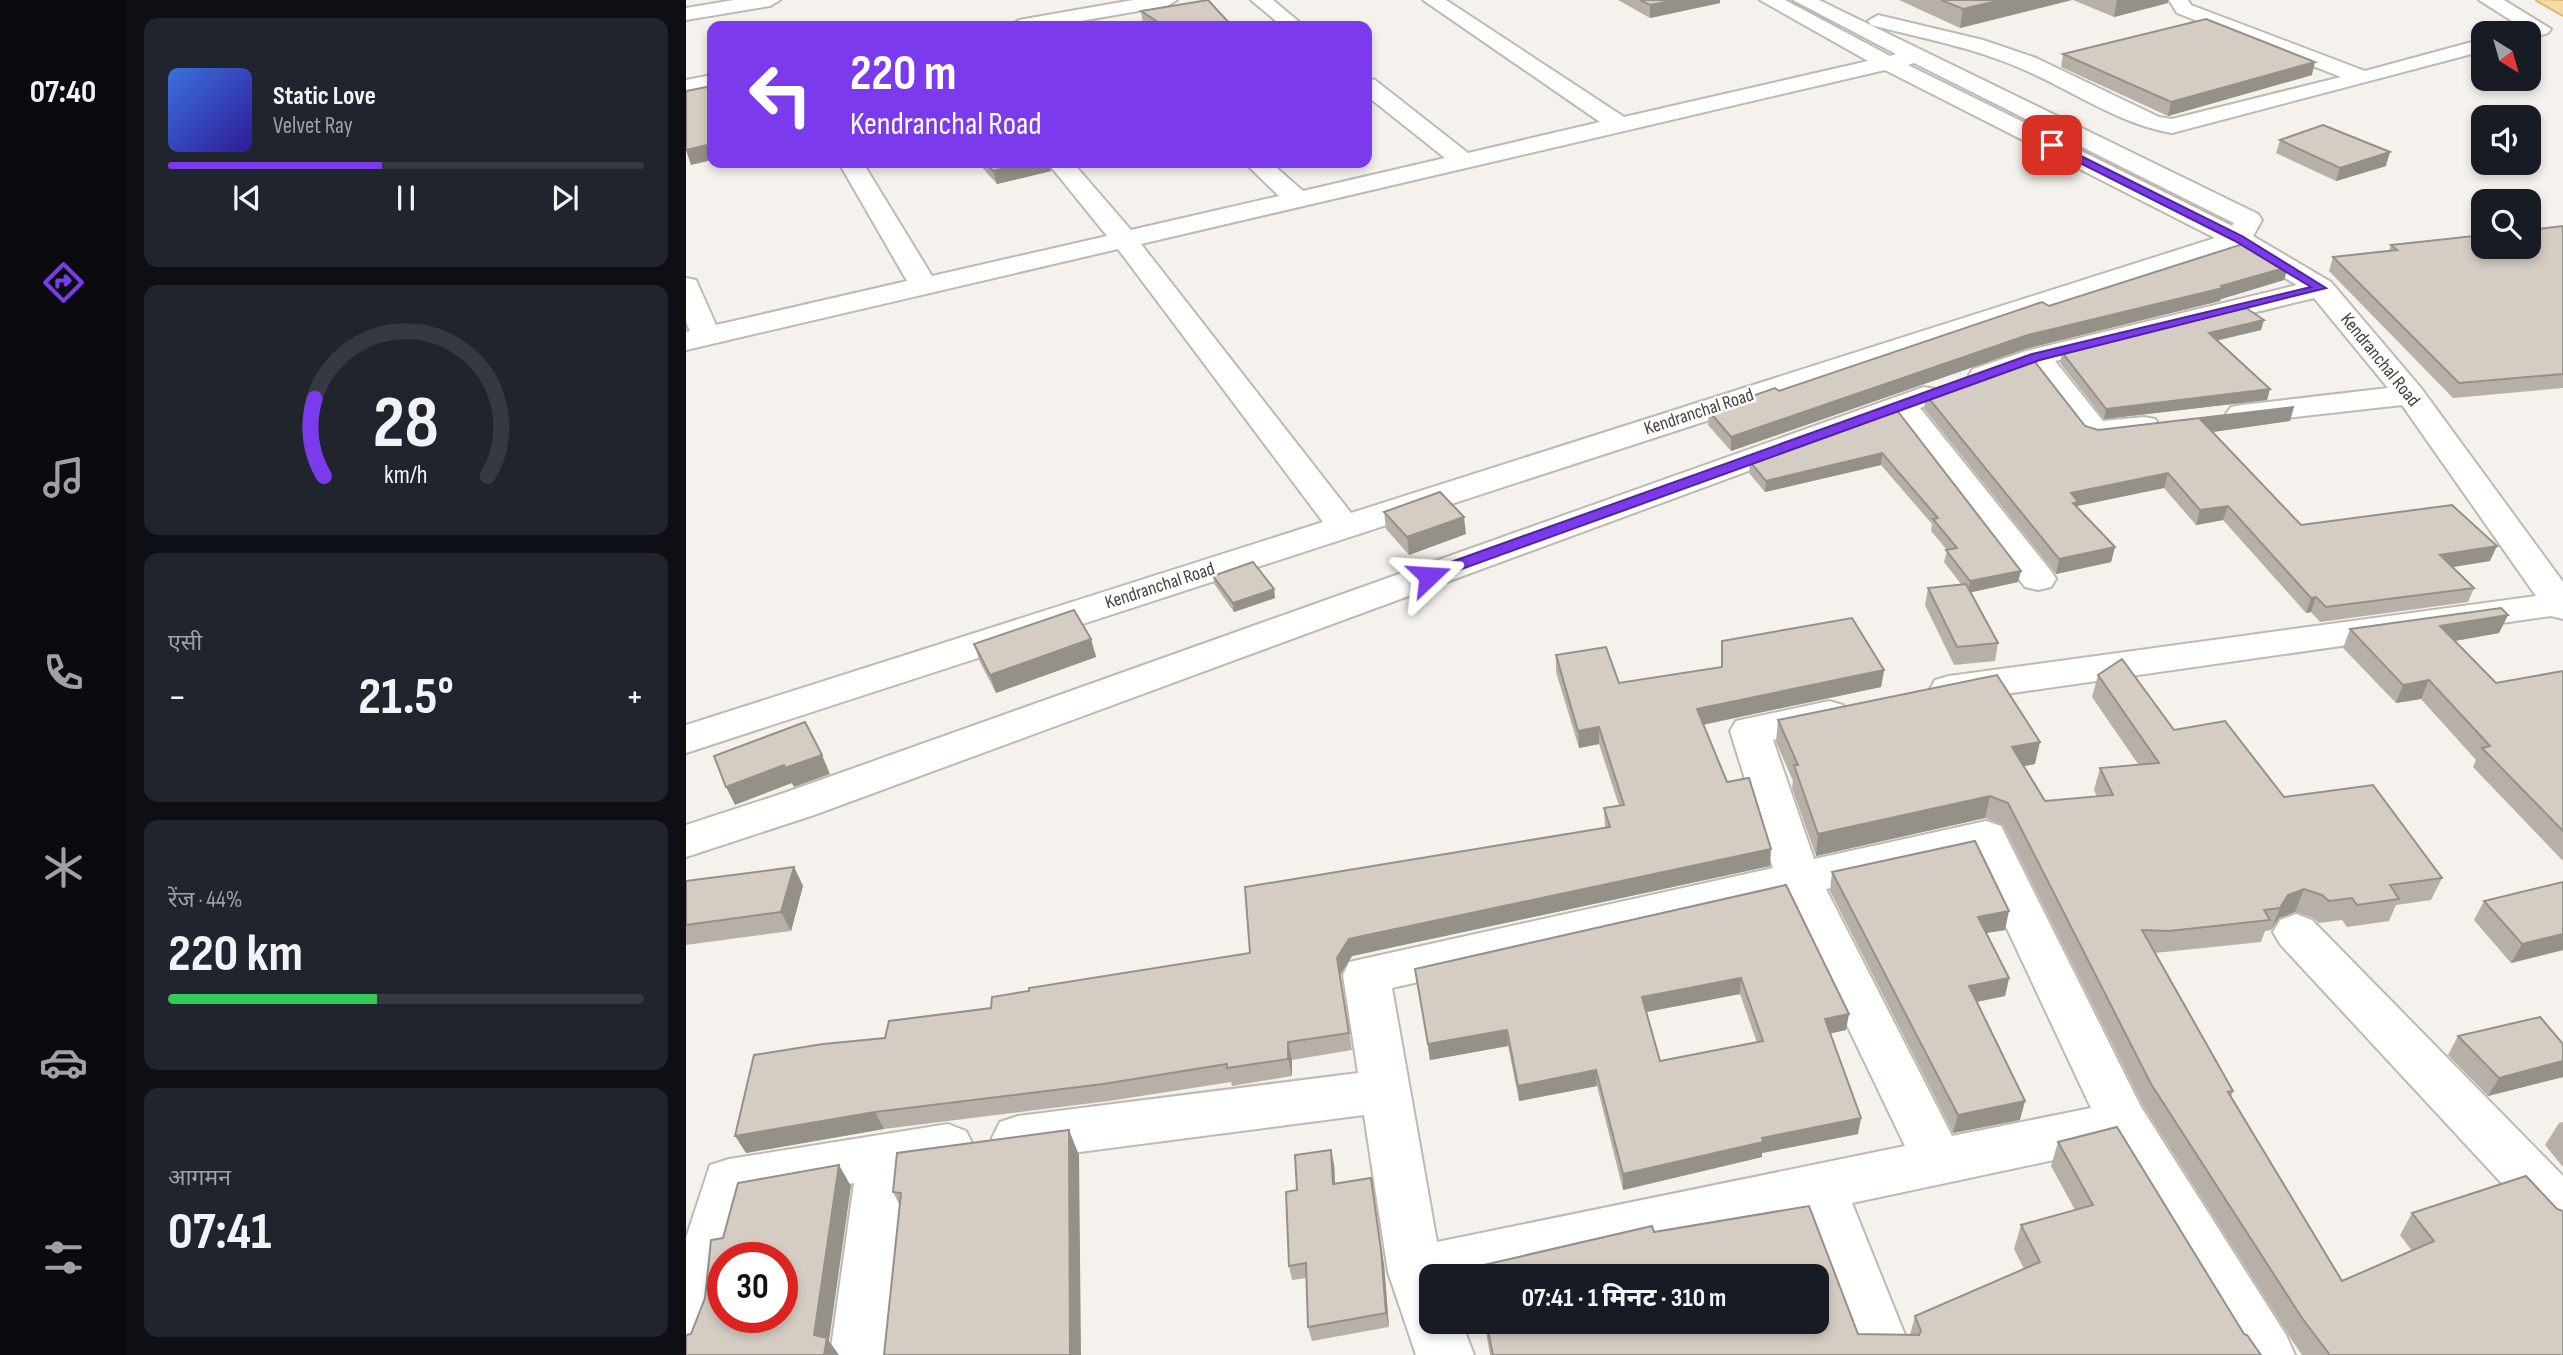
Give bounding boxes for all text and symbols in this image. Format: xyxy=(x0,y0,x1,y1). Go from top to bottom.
north arrow xyxy=(2471,21,2541,91)
map controls xyxy=(2471,21,2541,259)
text: 220 m xyxy=(850,45,956,104)
icon: left xyxy=(735,49,826,140)
text: 07:40 xyxy=(30,73,96,112)
text: Static Love xyxy=(273,81,376,112)
text: Kendranchal Road xyxy=(850,105,1042,144)
button: sound xyxy=(2471,105,2541,175)
text: Velvet Ray xyxy=(273,112,353,140)
pin xyxy=(2022,115,2082,175)
icon: arrive xyxy=(2033,126,2071,164)
icon: previous xyxy=(228,179,266,217)
icon: pause xyxy=(387,179,425,217)
icon: next xyxy=(546,179,584,217)
button: search xyxy=(2471,189,2541,259)
icon: directions xyxy=(39,258,88,307)
street label: Kendranchal Road xyxy=(2335,309,2425,411)
text: 28 xyxy=(373,381,439,469)
street label: Kendranchal Road xyxy=(1641,383,1757,441)
icon: music xyxy=(39,453,88,502)
text: km/h xyxy=(384,460,428,491)
position arrow xyxy=(1392,539,1466,613)
street label: Kendranchal Road xyxy=(1102,557,1218,615)
text: एसी xyxy=(168,629,202,657)
icon: phone xyxy=(39,648,88,697)
text: 21.5° xyxy=(358,666,454,729)
text: − xyxy=(168,675,187,720)
text: + xyxy=(625,675,644,720)
icon: climate xyxy=(39,843,88,892)
text: रेंज · 44% xyxy=(168,886,242,914)
text: 220 km xyxy=(168,923,303,986)
icon: car xyxy=(39,1038,88,1087)
text: आगमन xyxy=(168,1164,231,1192)
text: 07:41 xyxy=(168,1201,271,1264)
icon: filters xyxy=(39,1233,88,1282)
speed limit sign: 30 xyxy=(707,1242,798,1333)
text: 07:41 · 1 मिनट · 310 m xyxy=(1522,1283,1726,1314)

